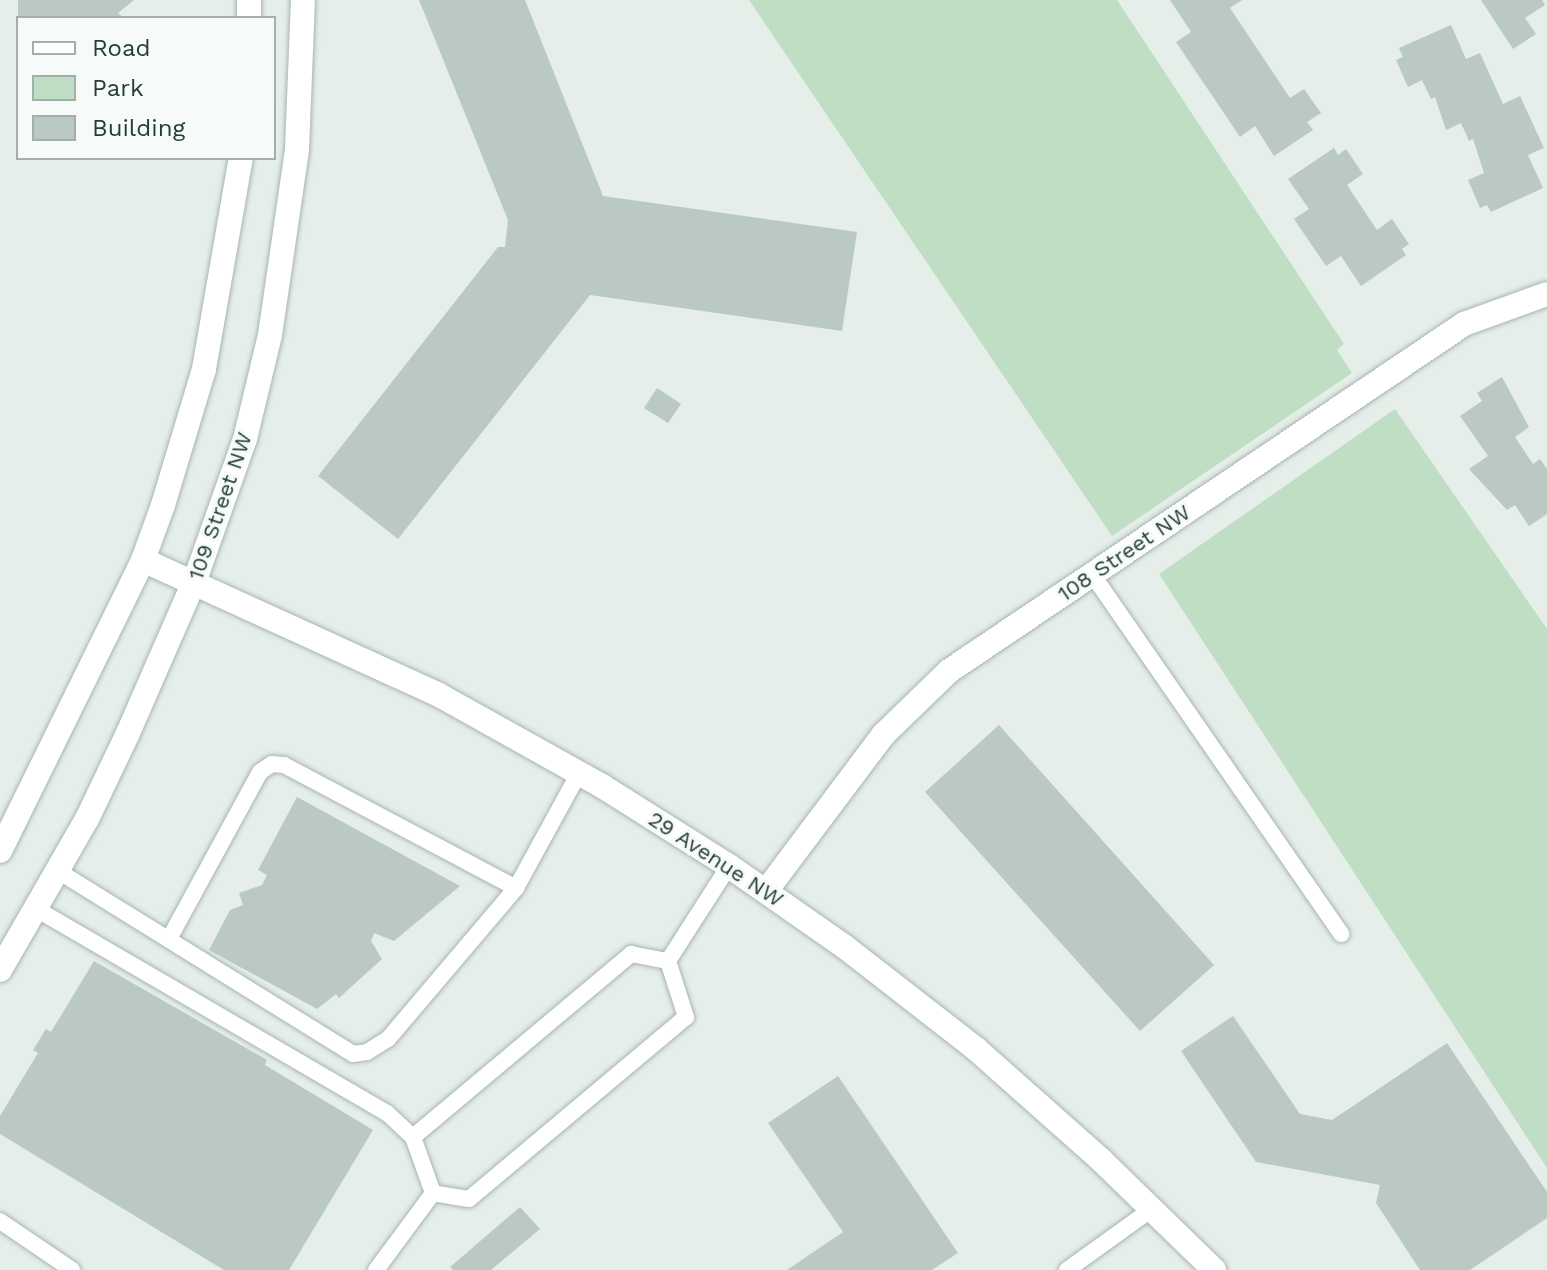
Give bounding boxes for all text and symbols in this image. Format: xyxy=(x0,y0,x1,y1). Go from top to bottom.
legend xyxy=(16,16,276,160)
text: Road xyxy=(92,34,151,62)
text: Park xyxy=(92,74,144,102)
text: Building xyxy=(92,114,185,142)
street label: 109 Street NW xyxy=(182,429,258,583)
street label: 108 Street NW xyxy=(1053,499,1195,607)
street label: 29 Avenue NW xyxy=(643,805,789,913)

